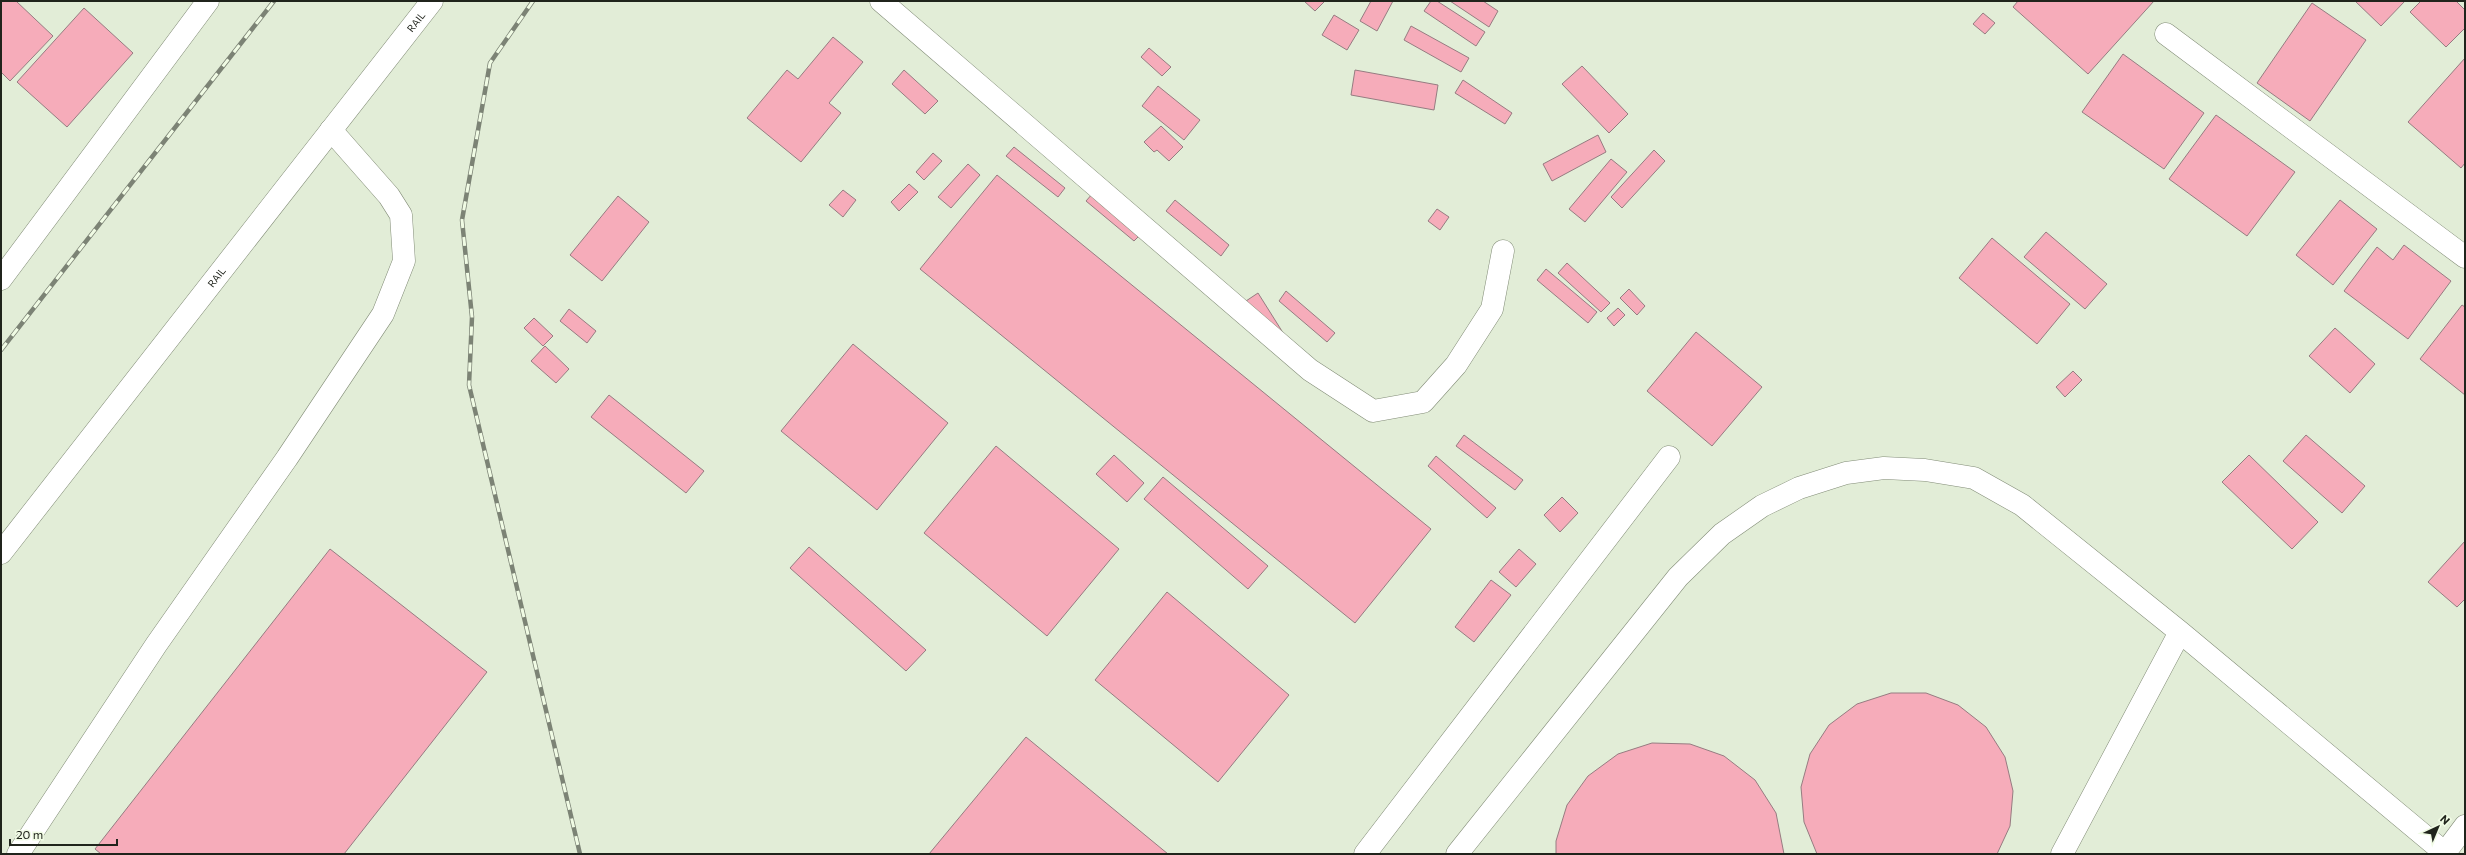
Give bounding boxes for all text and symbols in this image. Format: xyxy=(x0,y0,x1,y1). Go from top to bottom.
street label: RAIL xyxy=(404,9,428,34)
street label: RAIL xyxy=(205,265,228,290)
north arrow xyxy=(2418,807,2458,847)
text: N xyxy=(2438,812,2453,827)
scale bar xyxy=(10,821,117,847)
text: 20 m xyxy=(16,827,43,841)

